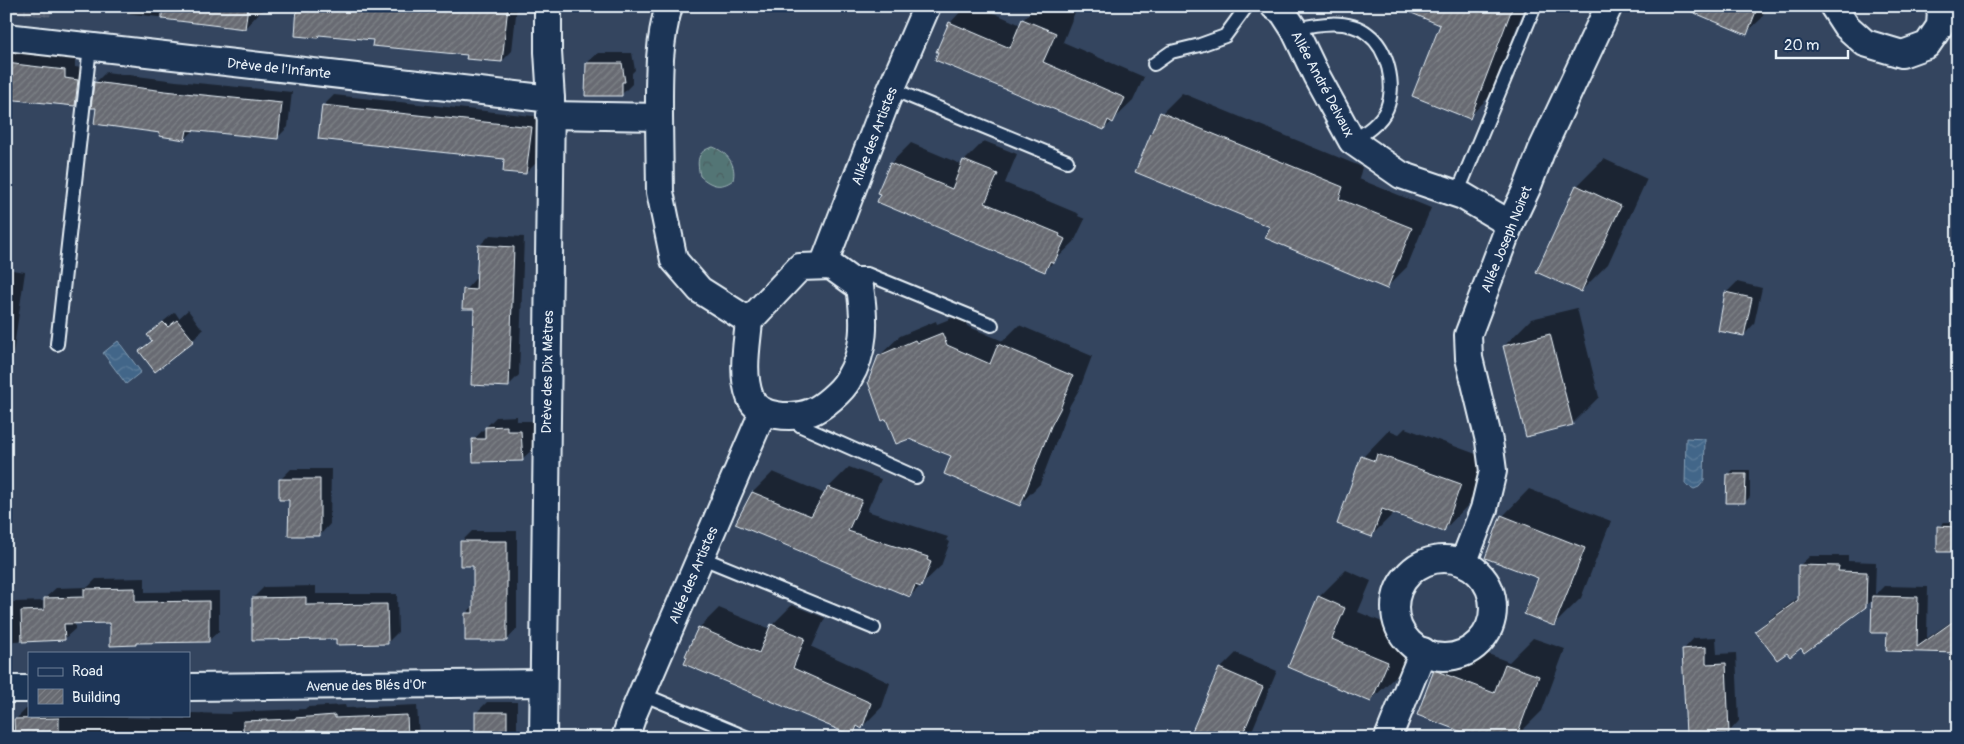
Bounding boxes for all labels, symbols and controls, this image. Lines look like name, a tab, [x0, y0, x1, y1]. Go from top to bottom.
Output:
street label: Allée André Delvaux	[1287, 28, 1358, 140]
scale bar	[1776, 28, 1849, 60]
text: 20 m	[1784, 36, 1819, 55]
street label: Drève de l'Infante	[226, 55, 332, 82]
street label: Allée des Artistes	[848, 84, 901, 188]
street label: Allée Joseph Noiret	[1477, 183, 1536, 295]
street label: Drève des Dix Mètres	[538, 310, 557, 434]
street label: Allée des Artistes	[665, 524, 722, 626]
legend	[28, 652, 190, 716]
text: Road	[72, 662, 103, 681]
street label: Avenue des Blés d'Or	[305, 676, 427, 695]
text: Building	[72, 688, 120, 707]

